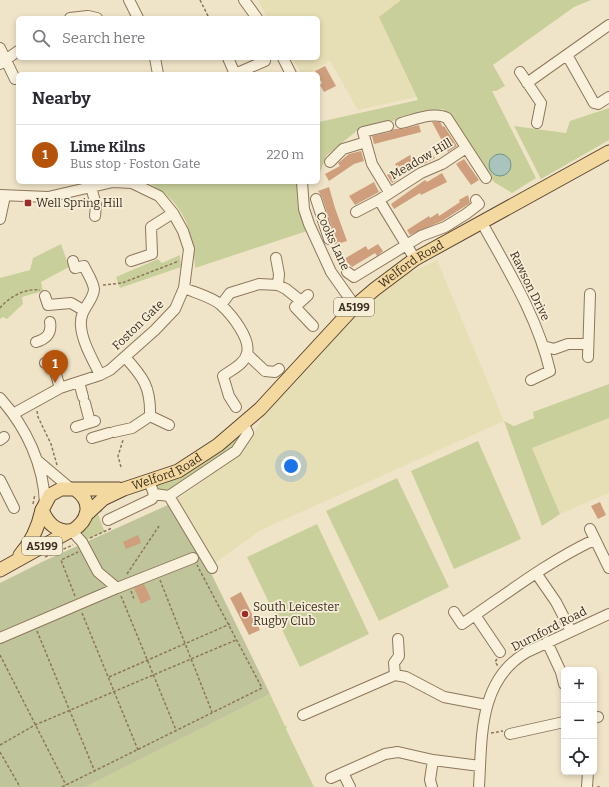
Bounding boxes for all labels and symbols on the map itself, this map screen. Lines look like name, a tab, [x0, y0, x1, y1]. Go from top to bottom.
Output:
street label: Meadow Hill	[387, 135, 455, 182]
place label: Well Spring Hill	[36, 196, 123, 210]
marker: Well Spring Hill	[23, 198, 33, 208]
street label: Cooks Lane	[313, 209, 353, 273]
street label: Welford Road	[376, 238, 446, 291]
street label: Rawson Drive	[507, 249, 553, 323]
street label: Foston Gate	[109, 297, 167, 353]
road number: A5199	[334, 298, 374, 316]
pin: 1	[42, 350, 68, 383]
street label: Welford Road	[130, 450, 204, 493]
your location	[281, 456, 301, 476]
road number: A5199	[22, 537, 62, 555]
place label: South Leicester Rugby Club	[253, 600, 340, 628]
street label: Durnford Road	[509, 604, 589, 654]
marker: South Leicester Rugby Club	[240, 609, 250, 619]

